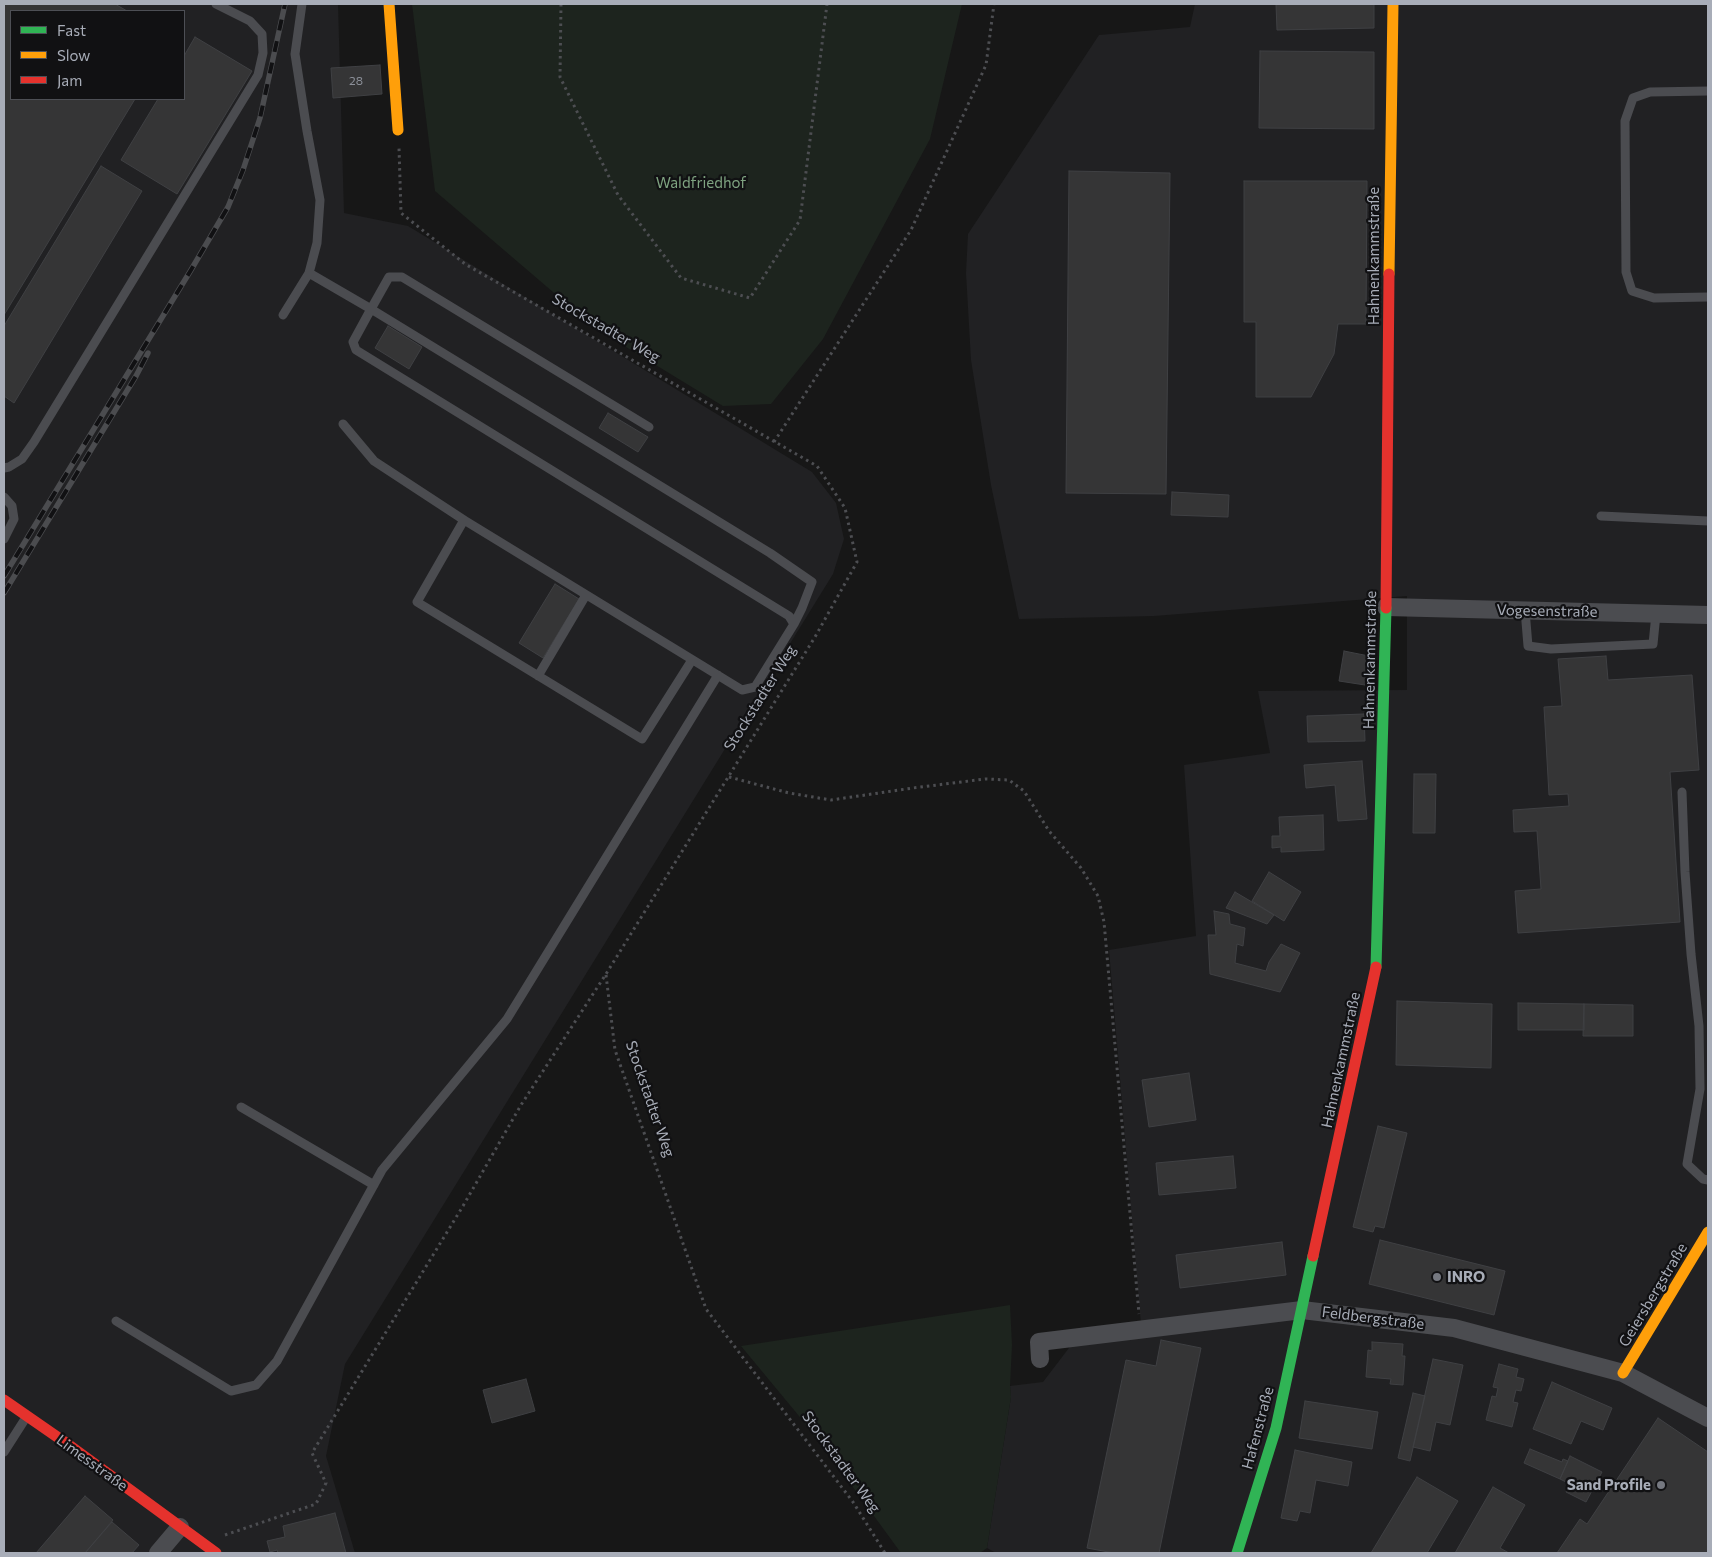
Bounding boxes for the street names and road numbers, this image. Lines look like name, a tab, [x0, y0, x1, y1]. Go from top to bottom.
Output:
street label: Hahnenkammstraße	[1365, 187, 1383, 325]
street label: Stockstadter Weg	[549, 290, 663, 366]
street label: Hahnenkammstraße	[1360, 591, 1380, 729]
street label: Vogesenstraße	[1496, 601, 1598, 621]
street label: Stockstadter Weg	[720, 642, 800, 754]
street label: Hahnenkammstraße	[1318, 990, 1364, 1130]
street label: Stockstadter Weg	[622, 1039, 678, 1159]
street label: Geiersbergstraße	[1615, 1240, 1691, 1350]
street label: Feldbergstraße	[1321, 1303, 1425, 1333]
street label: Hafenstraße	[1238, 1385, 1278, 1471]
street label: Stockstadter Weg	[798, 1407, 884, 1517]
street label: Limesstraße	[53, 1431, 131, 1495]

